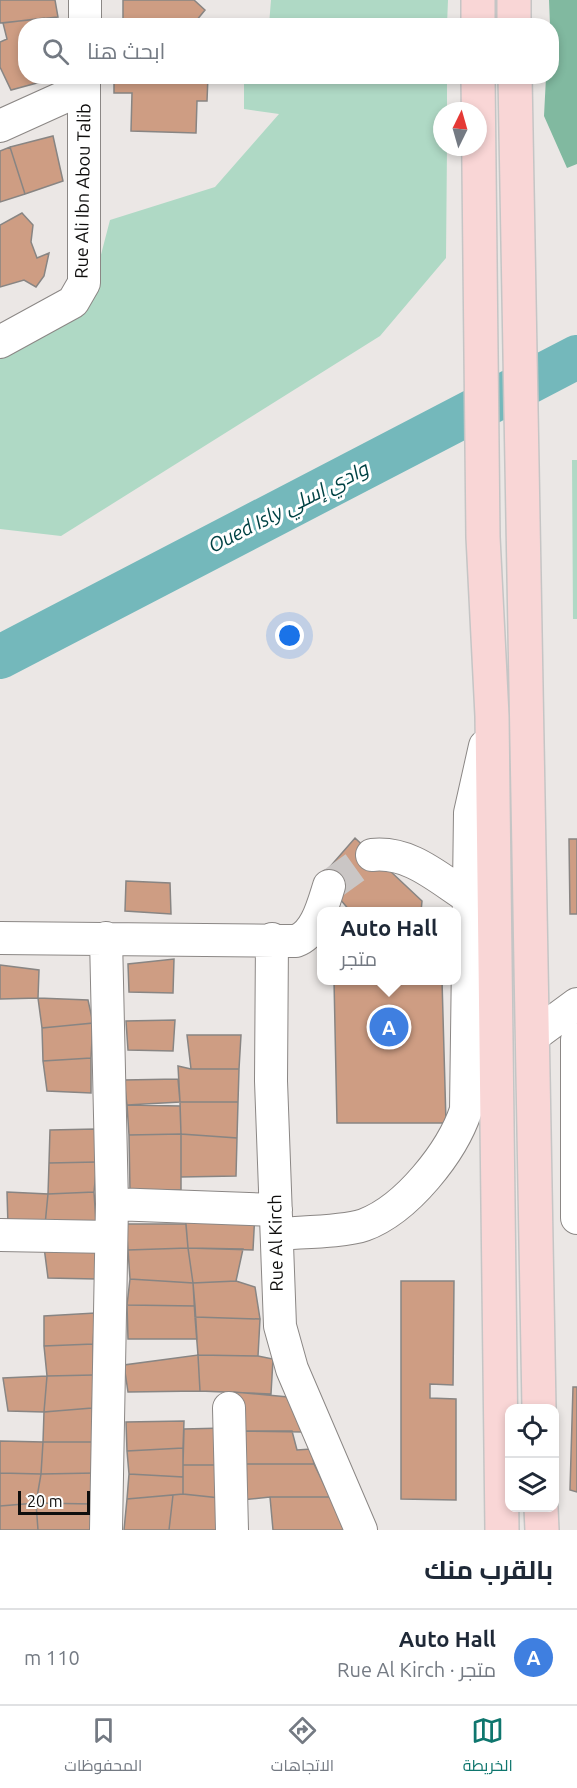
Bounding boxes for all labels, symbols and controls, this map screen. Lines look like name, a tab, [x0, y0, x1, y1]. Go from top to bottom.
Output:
search box	[18, 18, 559, 84]
icon: search	[39, 35, 72, 68]
text: ابحث هنا	[87, 38, 166, 63]
north arrow	[433, 102, 487, 156]
street label: Rue Ali Ibn Abou Talib	[70, 103, 94, 279]
water label: Oued Isly وادي إسلي	[204, 456, 375, 561]
your location	[275, 621, 304, 650]
popup	[317, 907, 461, 985]
text: Auto Hall	[340, 915, 438, 940]
text: متجر	[340, 947, 377, 970]
pin: A	[370, 1004, 408, 1050]
street label: Rue Al Kirch	[264, 1194, 286, 1292]
map controls	[505, 1404, 559, 1512]
button: locate	[505, 1404, 559, 1458]
button: layers	[505, 1458, 559, 1512]
scale bar	[18, 1488, 90, 1516]
text: 20 m	[27, 1492, 63, 1510]
text: بالقرب منك	[424, 1555, 553, 1584]
text: Auto Hall	[399, 1626, 496, 1651]
text: 110 m	[24, 1646, 80, 1669]
text: A	[526, 1646, 541, 1669]
text: متجر · Rue Al Kirch	[337, 1658, 496, 1681]
tab: المحفوظات	[64, 1714, 142, 1780]
tab: الاتجاهات	[271, 1714, 334, 1780]
tab: الخريطة	[463, 1714, 513, 1780]

